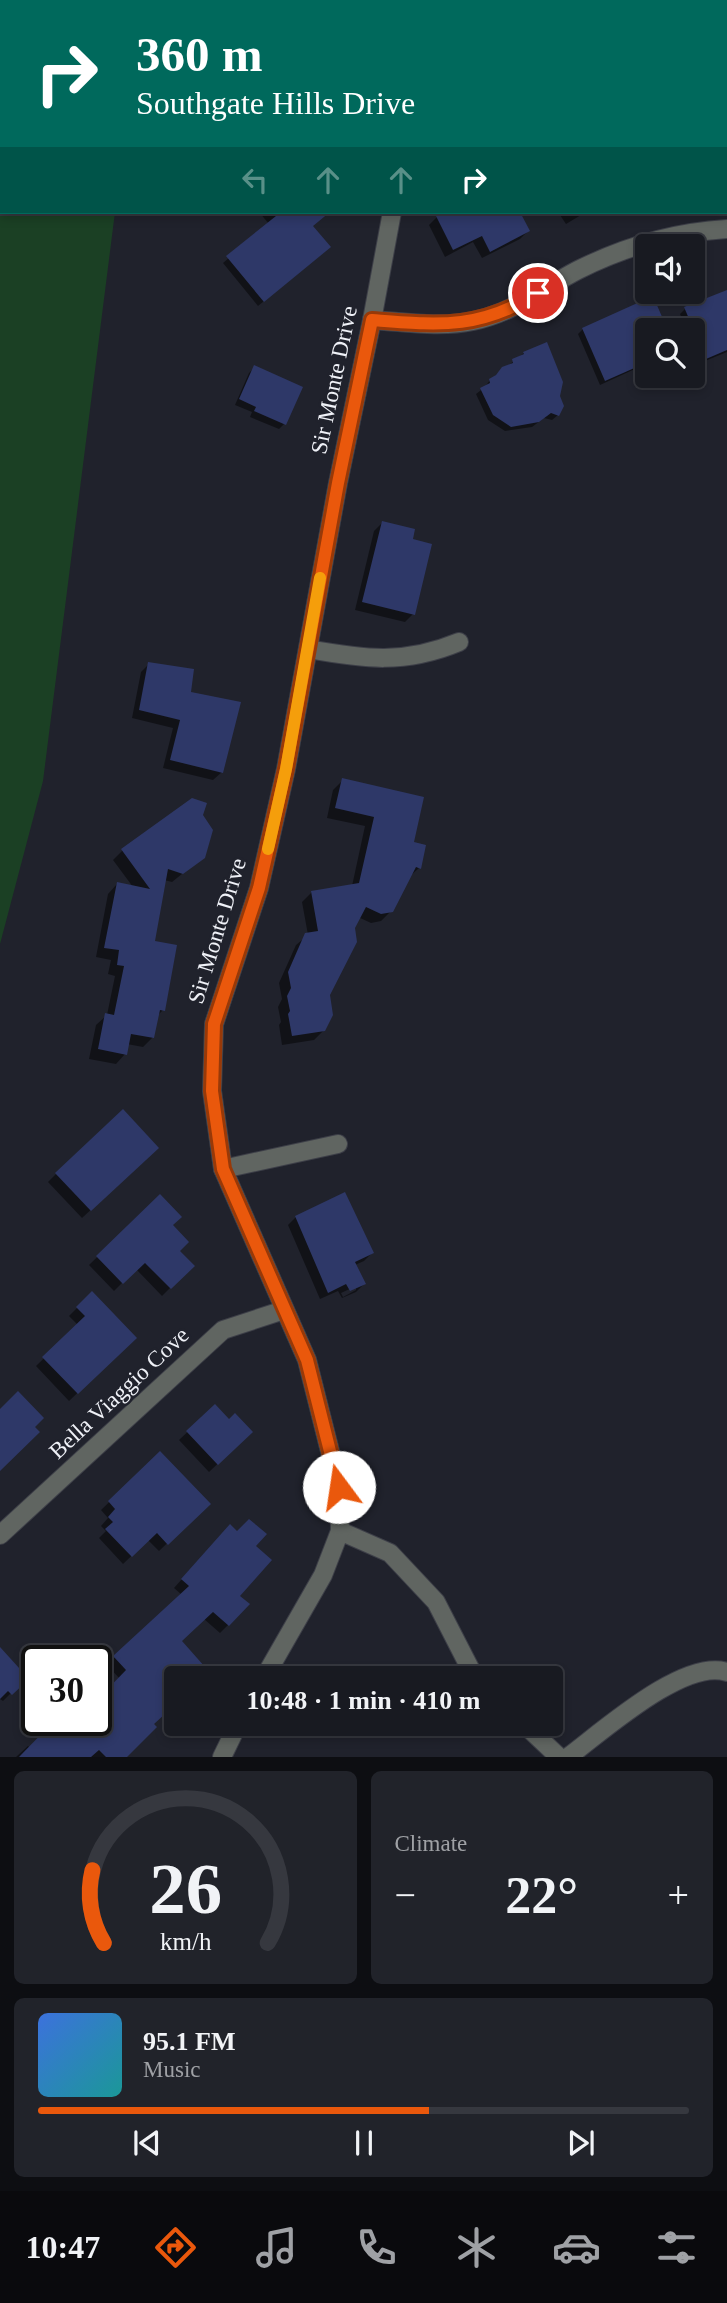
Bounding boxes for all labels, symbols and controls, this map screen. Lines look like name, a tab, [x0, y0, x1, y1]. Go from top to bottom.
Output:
text: 360 m	[136, 27, 263, 82]
icon: right	[21, 28, 112, 119]
text: Southgate Hills Drive	[136, 85, 415, 121]
icon: left	[236, 161, 274, 199]
icon: ahead	[309, 161, 347, 199]
icon: ahead	[382, 161, 420, 199]
icon: right	[455, 161, 493, 199]
map controls	[635, 234, 705, 388]
button: sound	[635, 234, 705, 304]
pin	[508, 263, 568, 323]
icon: arrive	[519, 274, 557, 312]
street label: Sir Monte Drive	[306, 304, 362, 456]
button: search	[635, 318, 705, 388]
street label: Sir Monte Drive	[183, 855, 251, 1007]
street label: Bella Viaggio Cove	[44, 1322, 194, 1464]
position arrow	[302, 1450, 376, 1524]
speed limit sign: 30	[21, 1645, 112, 1736]
text: 10:48 · 1 min · 410 m	[247, 1686, 481, 1715]
text: Climate	[395, 1831, 467, 1856]
text: 26	[149, 1849, 222, 1930]
text: 22°	[505, 1867, 578, 1924]
text: −	[395, 1874, 416, 1916]
text: +	[668, 1874, 689, 1916]
text: km/h	[160, 1928, 211, 1955]
text: 95.1 FM	[143, 2027, 235, 2056]
text: Music	[143, 2057, 201, 2082]
icon: previous	[128, 2124, 166, 2162]
icon: pause	[345, 2124, 383, 2162]
icon: next	[562, 2124, 600, 2162]
icon: directions	[151, 2223, 200, 2272]
icon: music	[252, 2223, 301, 2272]
icon: phone	[352, 2223, 401, 2272]
icon: climate	[452, 2223, 501, 2272]
icon: car	[552, 2223, 601, 2272]
icon: filters	[652, 2223, 701, 2272]
text: 10:47	[26, 2229, 100, 2265]

